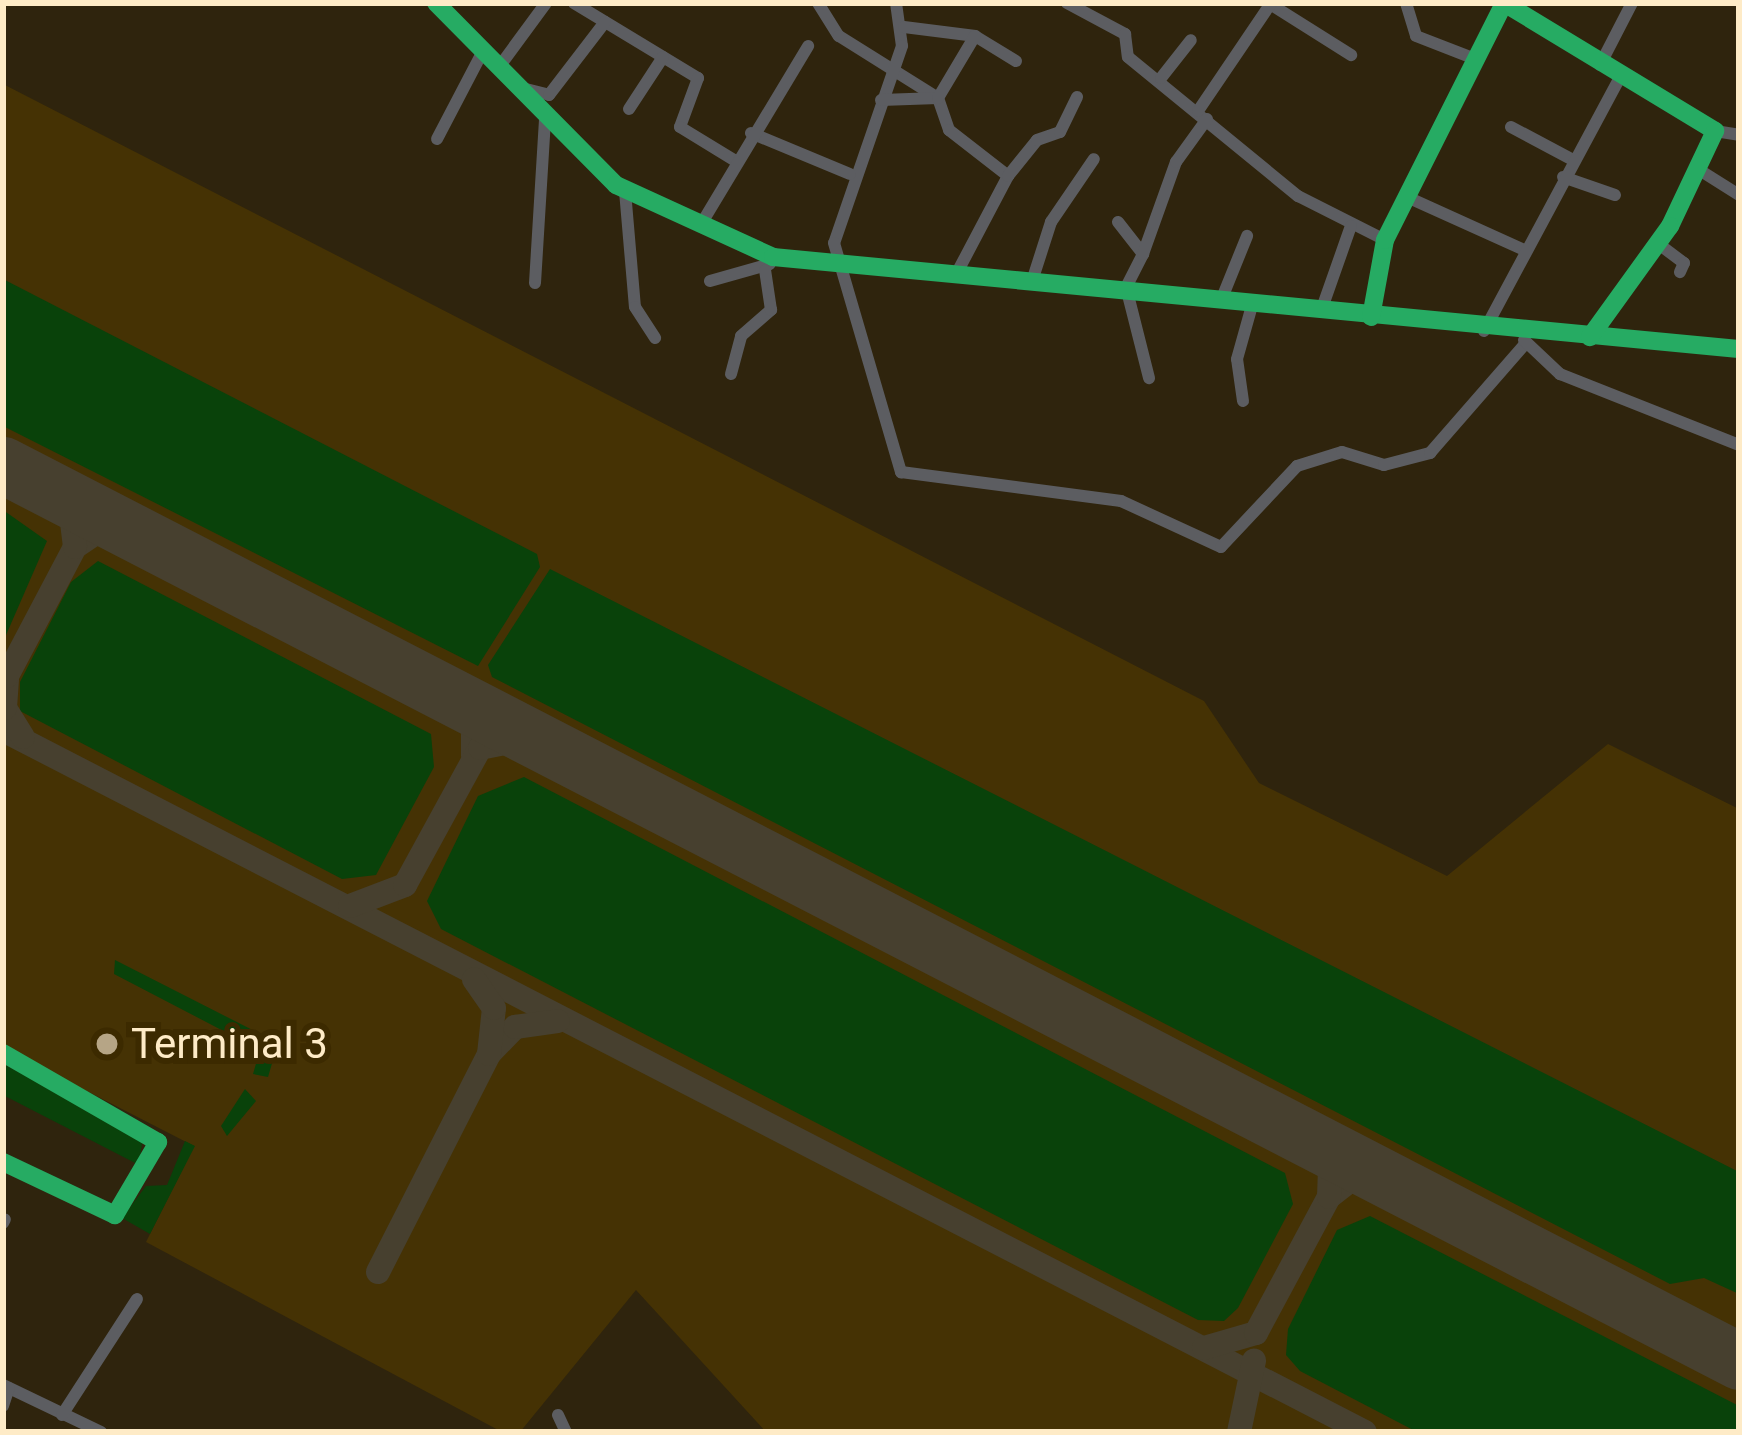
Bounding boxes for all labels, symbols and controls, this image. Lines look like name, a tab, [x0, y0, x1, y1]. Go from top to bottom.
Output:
place label: Terminal 3	[131, 1019, 328, 1069]
marker: Terminal 3	[94, 1031, 120, 1057]

